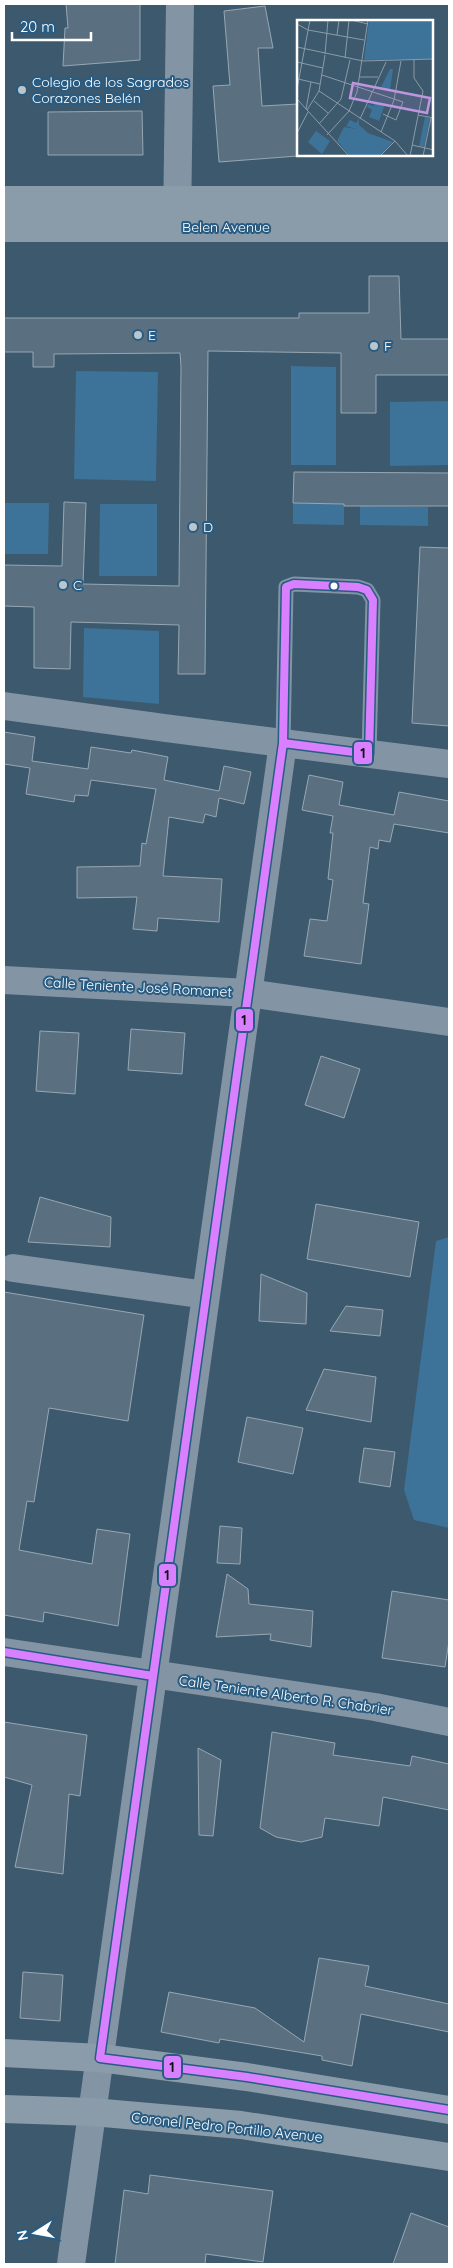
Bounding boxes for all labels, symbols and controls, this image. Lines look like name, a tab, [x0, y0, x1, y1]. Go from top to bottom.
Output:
scale bar	[12, 10, 91, 42]
text: 20 m	[20, 17, 55, 36]
inset map	[297, 20, 433, 156]
place label: Colegio de los Sagrados Corazones Belén	[32, 73, 189, 107]
marker: Colegio de los Sagrados Corazones Belén	[16, 84, 28, 96]
street label: Belen Avenue	[182, 218, 270, 236]
place label: E	[148, 326, 156, 344]
marker: E	[132, 329, 144, 341]
place label: F	[384, 337, 392, 355]
marker: F	[368, 340, 380, 352]
place label: D	[203, 518, 213, 536]
marker: D	[187, 521, 199, 533]
place label: C	[73, 576, 82, 594]
marker: C	[57, 579, 69, 591]
unlabelled marker	[329, 581, 339, 591]
line badge: 1	[353, 741, 373, 765]
text: 1	[360, 744, 366, 762]
street label: Calle Teniente José Romanet	[43, 973, 233, 1001]
line badge: 1	[235, 1008, 254, 1032]
text: 1	[241, 1011, 247, 1029]
line badge: 1	[158, 1563, 177, 1587]
text: 1	[164, 1566, 170, 1584]
street label: Calle Teniente Alberto R. Chabrier	[178, 1671, 395, 1719]
line badge: 1	[163, 2055, 182, 2079]
text: 1	[169, 2058, 175, 2076]
street label: Coronel Pedro Portillo Avenue	[130, 2108, 324, 2146]
north arrow	[10, 2208, 60, 2258]
text: N	[12, 2229, 32, 2242]

